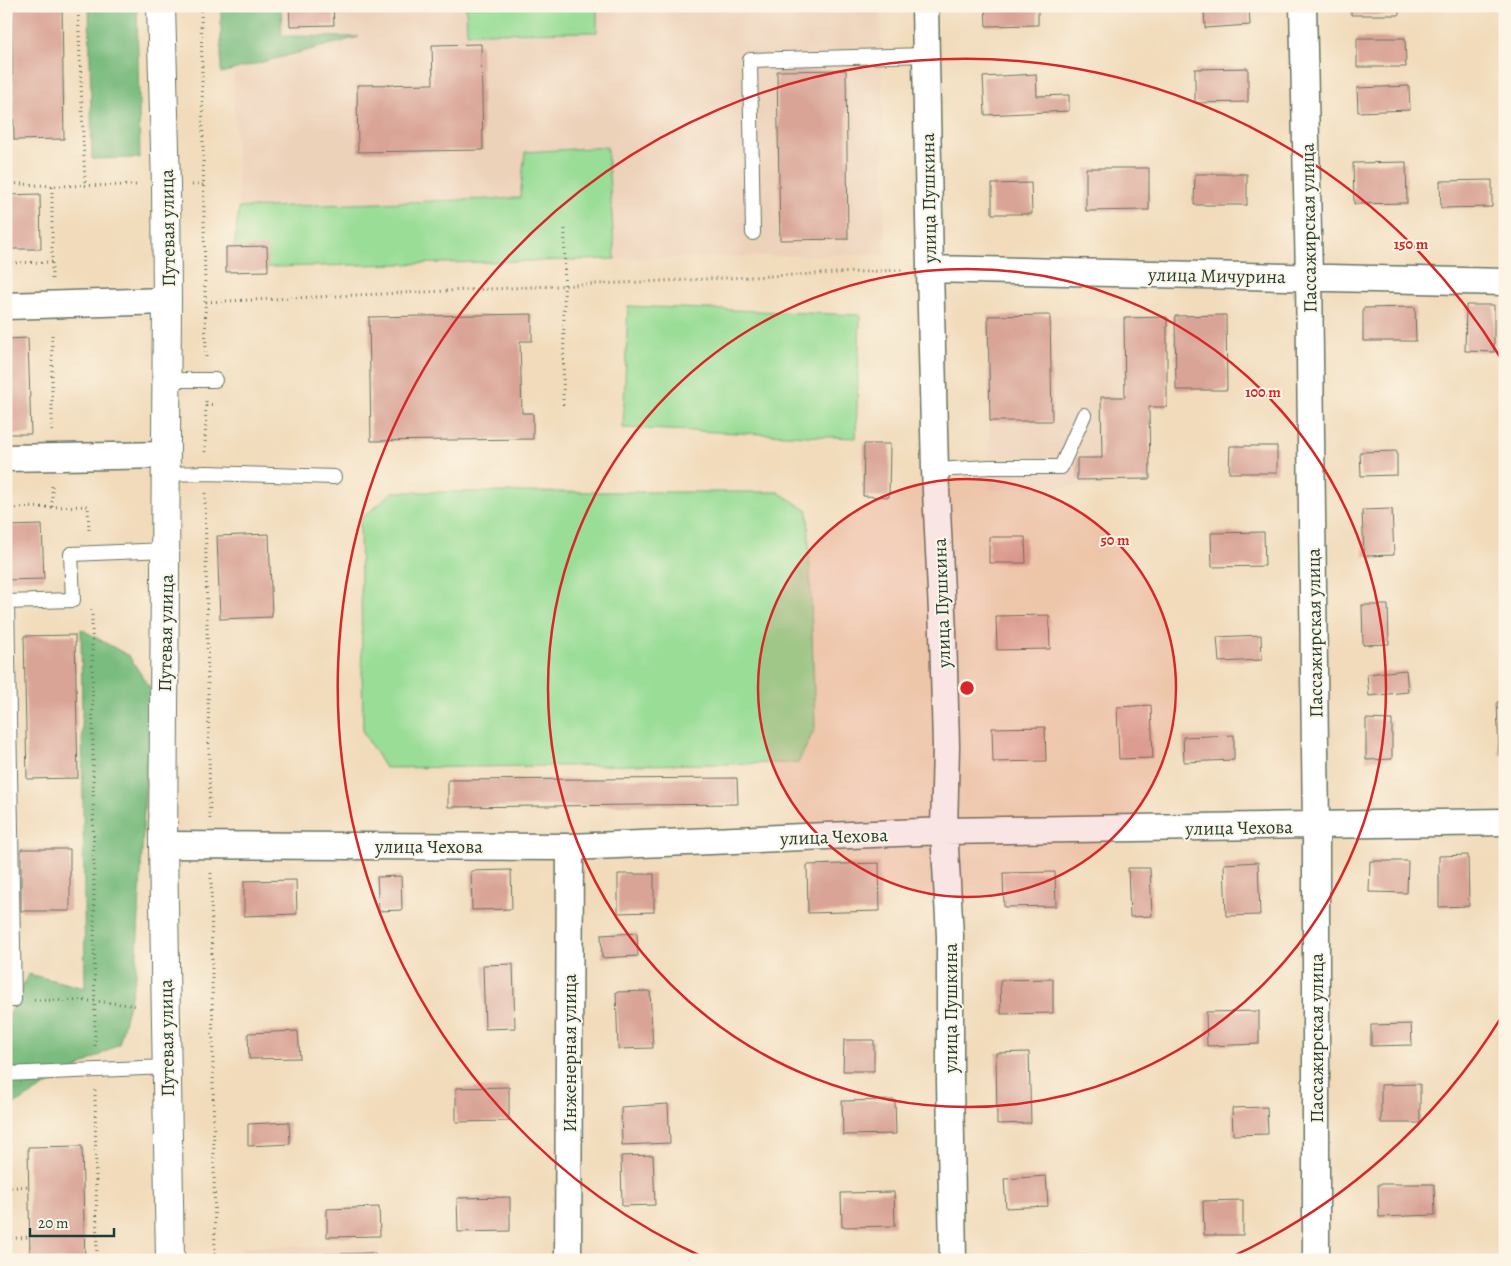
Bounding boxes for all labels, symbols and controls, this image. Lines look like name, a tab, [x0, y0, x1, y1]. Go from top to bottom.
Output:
street label: улица Пушкина	[915, 132, 943, 264]
street label: Пассажирская улица	[1295, 143, 1323, 313]
street label: Путевая улица	[154, 169, 182, 287]
text: 150 m	[1394, 234, 1429, 254]
street label: улица Мичурина	[1147, 262, 1286, 290]
text: 100 m	[1245, 382, 1281, 402]
text: 50 m	[1100, 530, 1130, 550]
street label: улица Пушкина	[927, 537, 957, 669]
street label: Пассажирская улица	[1301, 548, 1329, 718]
street label: Путевая улица	[152, 574, 180, 692]
centre of rings	[958, 679, 976, 697]
street label: улица Чехова	[1184, 814, 1293, 842]
street label: улица Чехова	[779, 822, 889, 852]
street label: улица Чехова	[374, 834, 483, 860]
street label: улица Пушкина	[938, 943, 964, 1074]
street label: Пассажирская улица	[1304, 953, 1330, 1123]
street label: Инженерная улица	[557, 973, 583, 1132]
street label: Путевая улица	[153, 979, 181, 1097]
scale bar	[30, 1206, 114, 1238]
text: 20 m	[38, 1213, 69, 1233]

